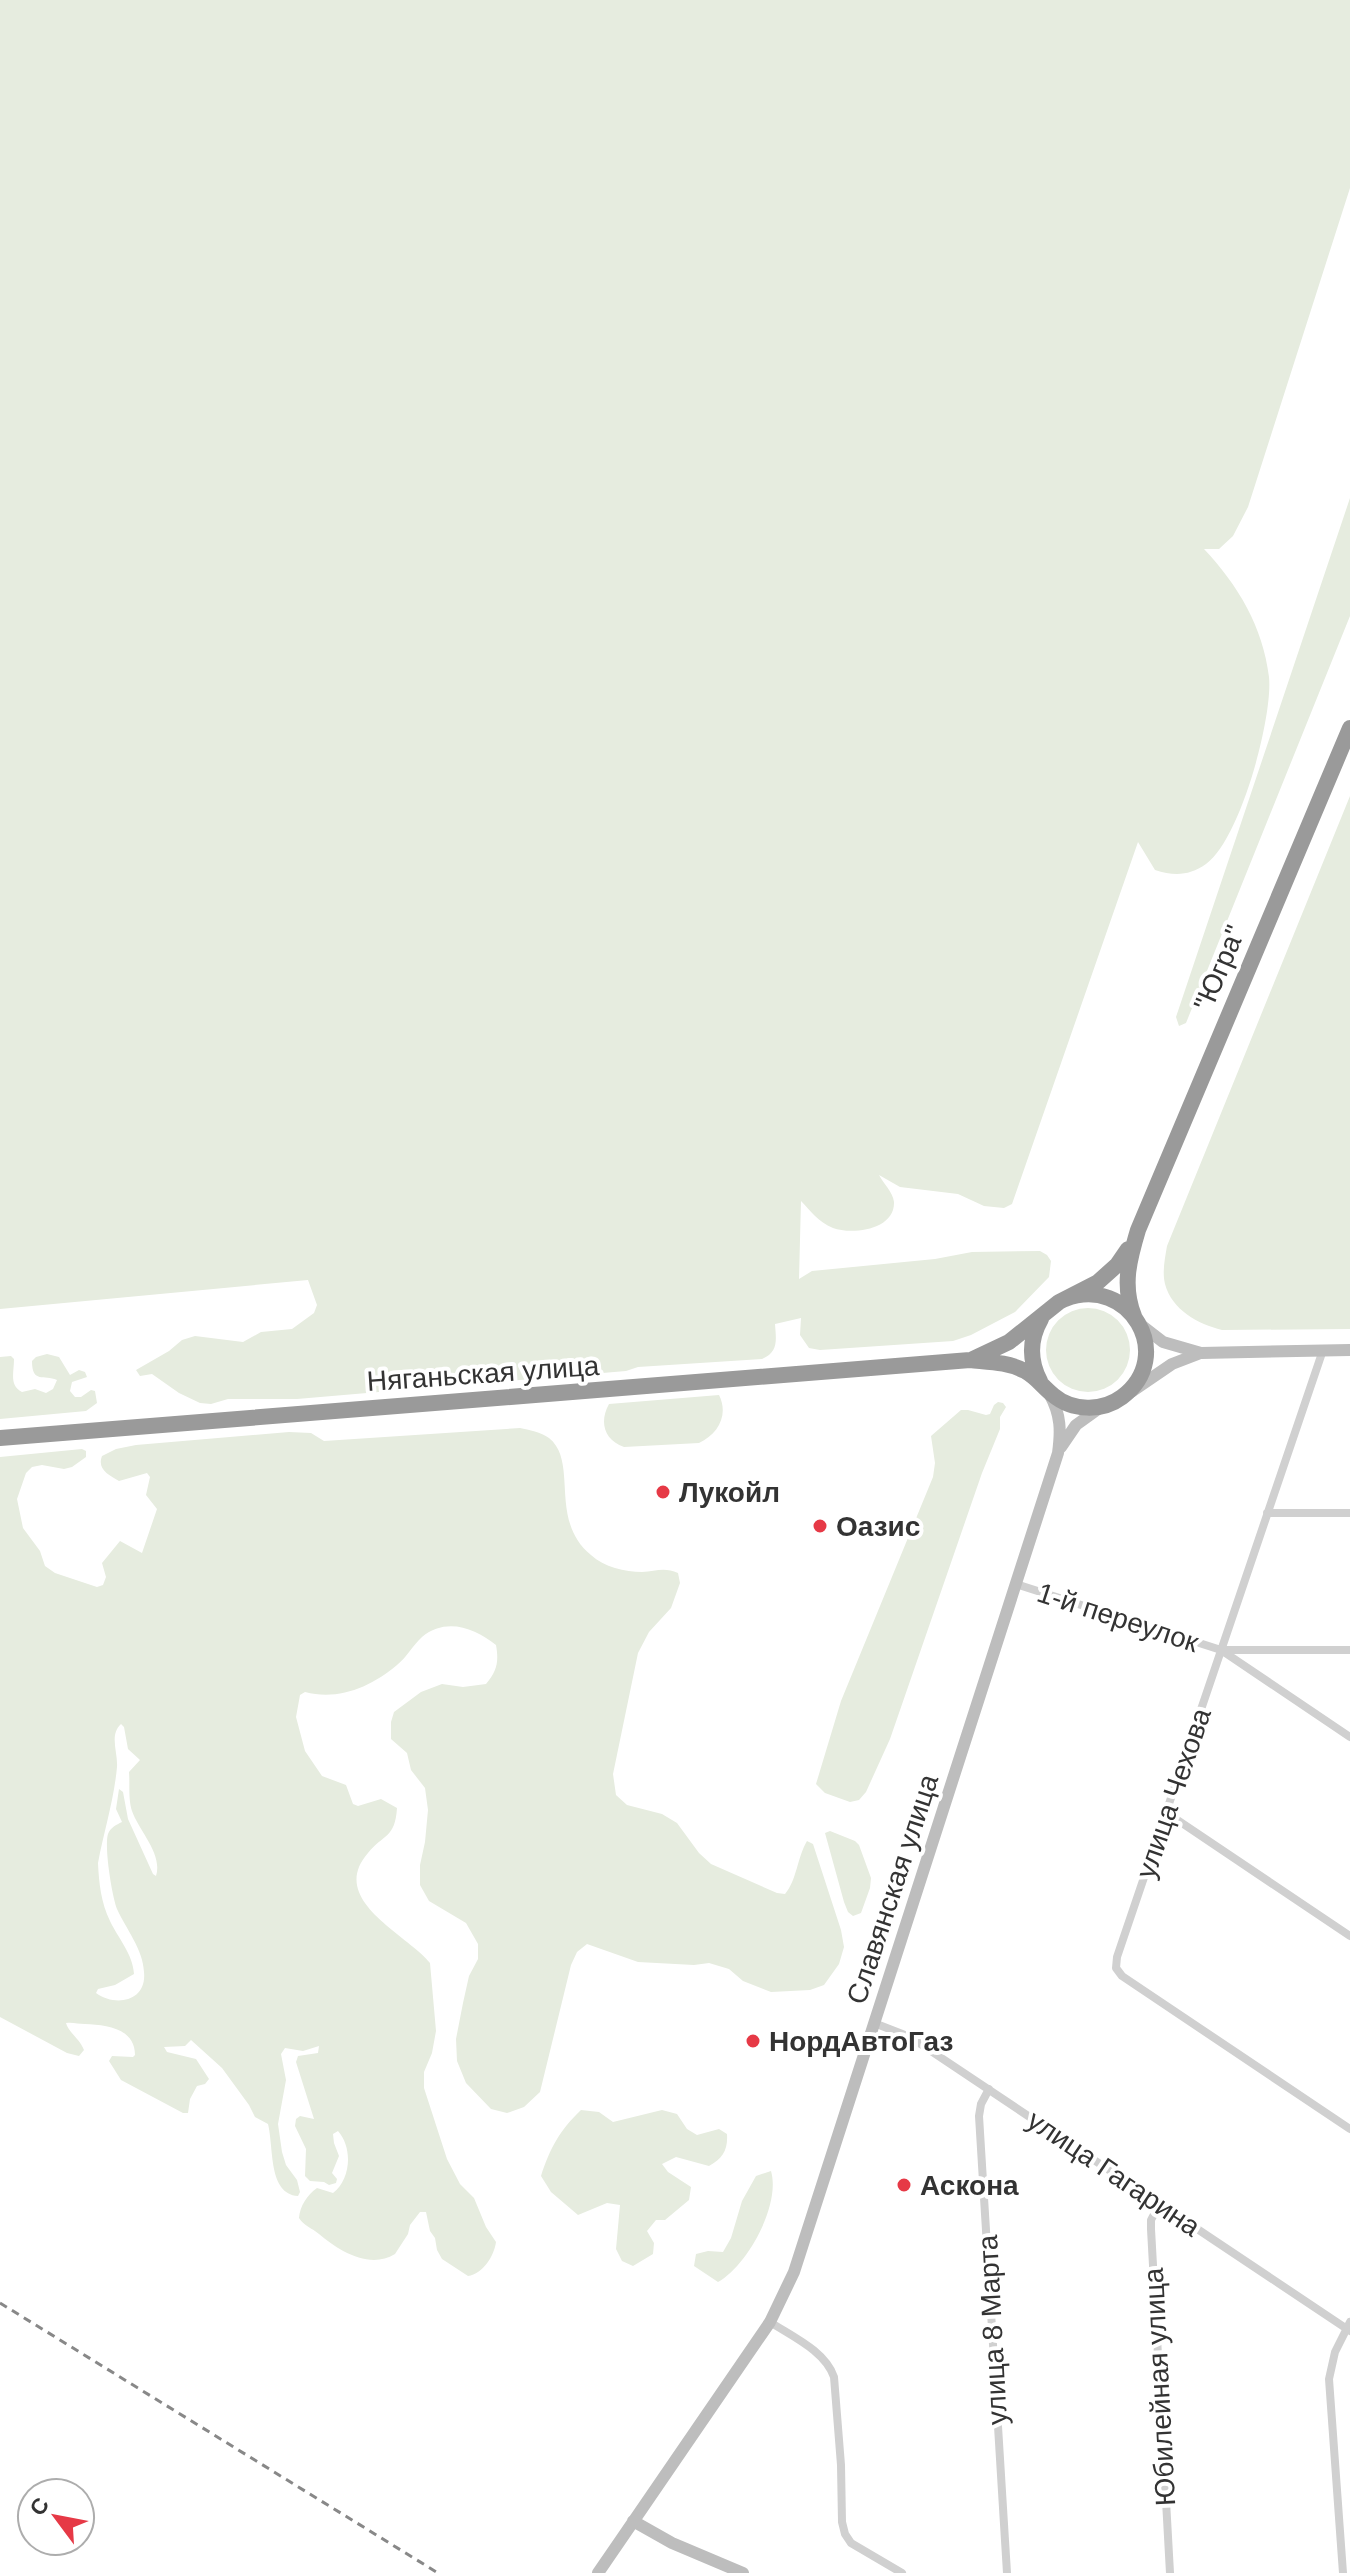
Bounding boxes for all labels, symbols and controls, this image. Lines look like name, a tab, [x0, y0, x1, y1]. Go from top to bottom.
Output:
street label: "Югра"	[1188, 921, 1251, 1015]
street label: Няганьская улица	[366, 1350, 601, 1397]
place label: Лукойл	[679, 1477, 780, 1508]
marker: Лукойл	[654, 1483, 672, 1501]
place label: Оазис	[836, 1511, 920, 1542]
marker: Оазис	[811, 1517, 829, 1535]
street label: 1-й переулок	[1033, 1577, 1203, 1658]
street label: улица Чехова	[1130, 1704, 1217, 1882]
street label: Славянская улица	[841, 1770, 944, 2008]
place label: НордАвтоГаз	[769, 2026, 953, 2057]
marker: НордАвтоГаз	[744, 2032, 762, 2050]
street label: улица Гагарина	[1022, 2104, 1206, 2243]
place label: Аскона	[920, 2170, 1019, 2201]
marker: Аскона	[895, 2176, 913, 2194]
street label: улица 8 Марта	[972, 2234, 1013, 2426]
street label: Юбилейная улица	[1138, 2267, 1181, 2507]
north arrow	[16, 2477, 96, 2557]
text: С	[25, 2493, 54, 2520]

